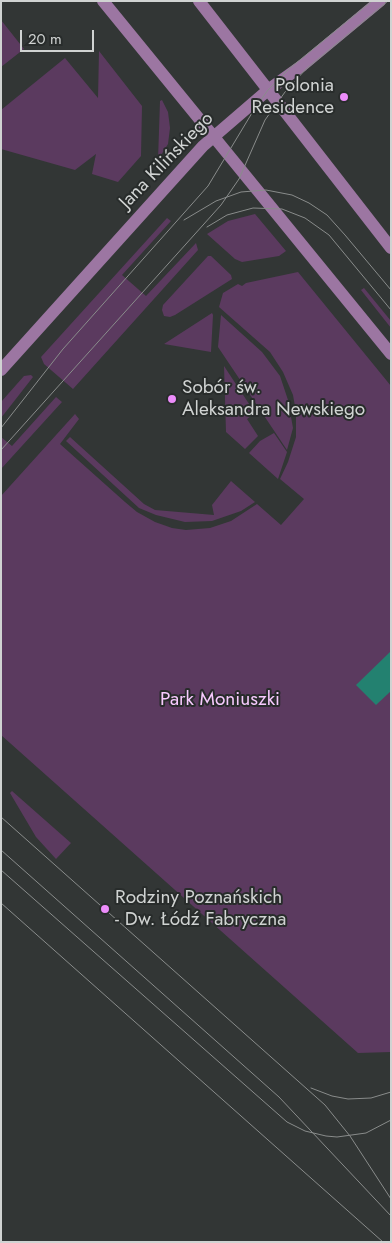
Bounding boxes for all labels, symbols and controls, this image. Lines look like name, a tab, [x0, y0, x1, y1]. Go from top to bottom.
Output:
scale bar	[22, 20, 96, 52]
text: 20 m	[28, 28, 62, 50]
place label: Polonia Residence	[252, 75, 334, 119]
marker: Polonia Residence	[338, 91, 350, 103]
street label: Jana Kilińskiego	[115, 108, 219, 214]
place label: Sobór św. Aleksandra Newskiego	[182, 377, 365, 421]
marker: Sobór św. Aleksandra Newskiego	[166, 393, 178, 405]
park label: Park Moniuszki	[160, 689, 280, 711]
place label: Rodziny Poznańskich - Dw. Łódź Fabryczna	[115, 887, 286, 931]
marker: Rodziny Poznańskich - Dw. Łódź Fabryczna	[99, 903, 111, 915]

